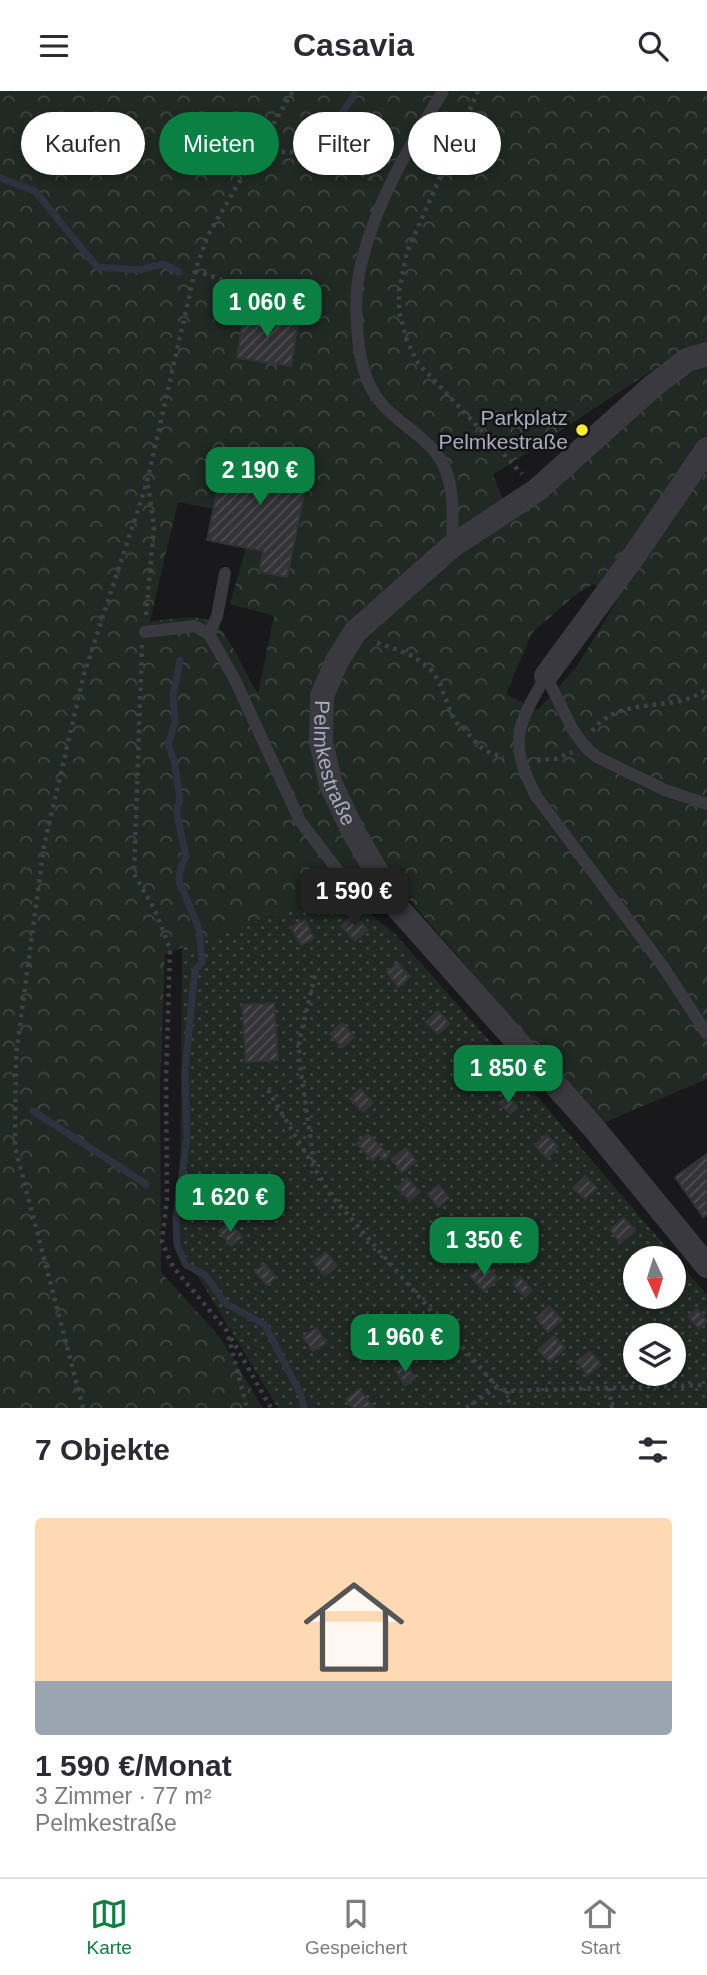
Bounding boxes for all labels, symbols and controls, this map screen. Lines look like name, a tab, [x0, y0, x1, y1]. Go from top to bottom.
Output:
icon: menu	[35, 27, 73, 65]
text: Casavia	[293, 27, 414, 63]
icon: search	[634, 27, 672, 65]
chip: Kaufen	[21, 112, 145, 175]
chip: Mieten	[159, 112, 279, 175]
chip: Filter	[293, 112, 394, 175]
chip: Neu	[408, 112, 501, 175]
pin: 1 060 €	[202, 279, 332, 339]
text: 1 060 €	[229, 289, 305, 315]
place label: Parkplatz Pelmkestraße	[438, 406, 568, 453]
marker: Parkplatz Pelmkestraße	[574, 422, 590, 438]
pin: 2 190 €	[195, 447, 325, 507]
text: 2 190 €	[222, 457, 298, 483]
street label: Pelmkestraße	[310, 700, 361, 829]
pin: 1 590 €	[289, 869, 419, 928]
text: 1 590 €	[316, 878, 392, 904]
pin: 1 850 €	[443, 1045, 573, 1105]
text: 1 850 €	[470, 1055, 546, 1081]
pin: 1 620 €	[165, 1175, 295, 1234]
text: 1 620 €	[192, 1184, 268, 1210]
pin: 1 350 €	[419, 1217, 549, 1277]
text: 1 350 €	[446, 1227, 522, 1253]
north arrow	[623, 1246, 686, 1309]
map controls	[623, 1246, 686, 1386]
pin: 1 960 €	[340, 1315, 470, 1374]
button: layers	[623, 1323, 686, 1386]
text: 1 960 €	[367, 1324, 443, 1350]
icon: filters	[634, 1431, 672, 1469]
text: 7 Objekte	[35, 1433, 170, 1466]
icon: home	[291, 1564, 417, 1690]
text: 1 590 €/Monat	[35, 1749, 232, 1782]
text: 3 Zimmer · 77 m²	[35, 1783, 211, 1809]
text: Pelmkestraße	[35, 1810, 177, 1836]
tab: Karte	[87, 1895, 132, 1959]
tab: Gespeichert	[305, 1895, 407, 1959]
tab: Start	[580, 1895, 621, 1959]

